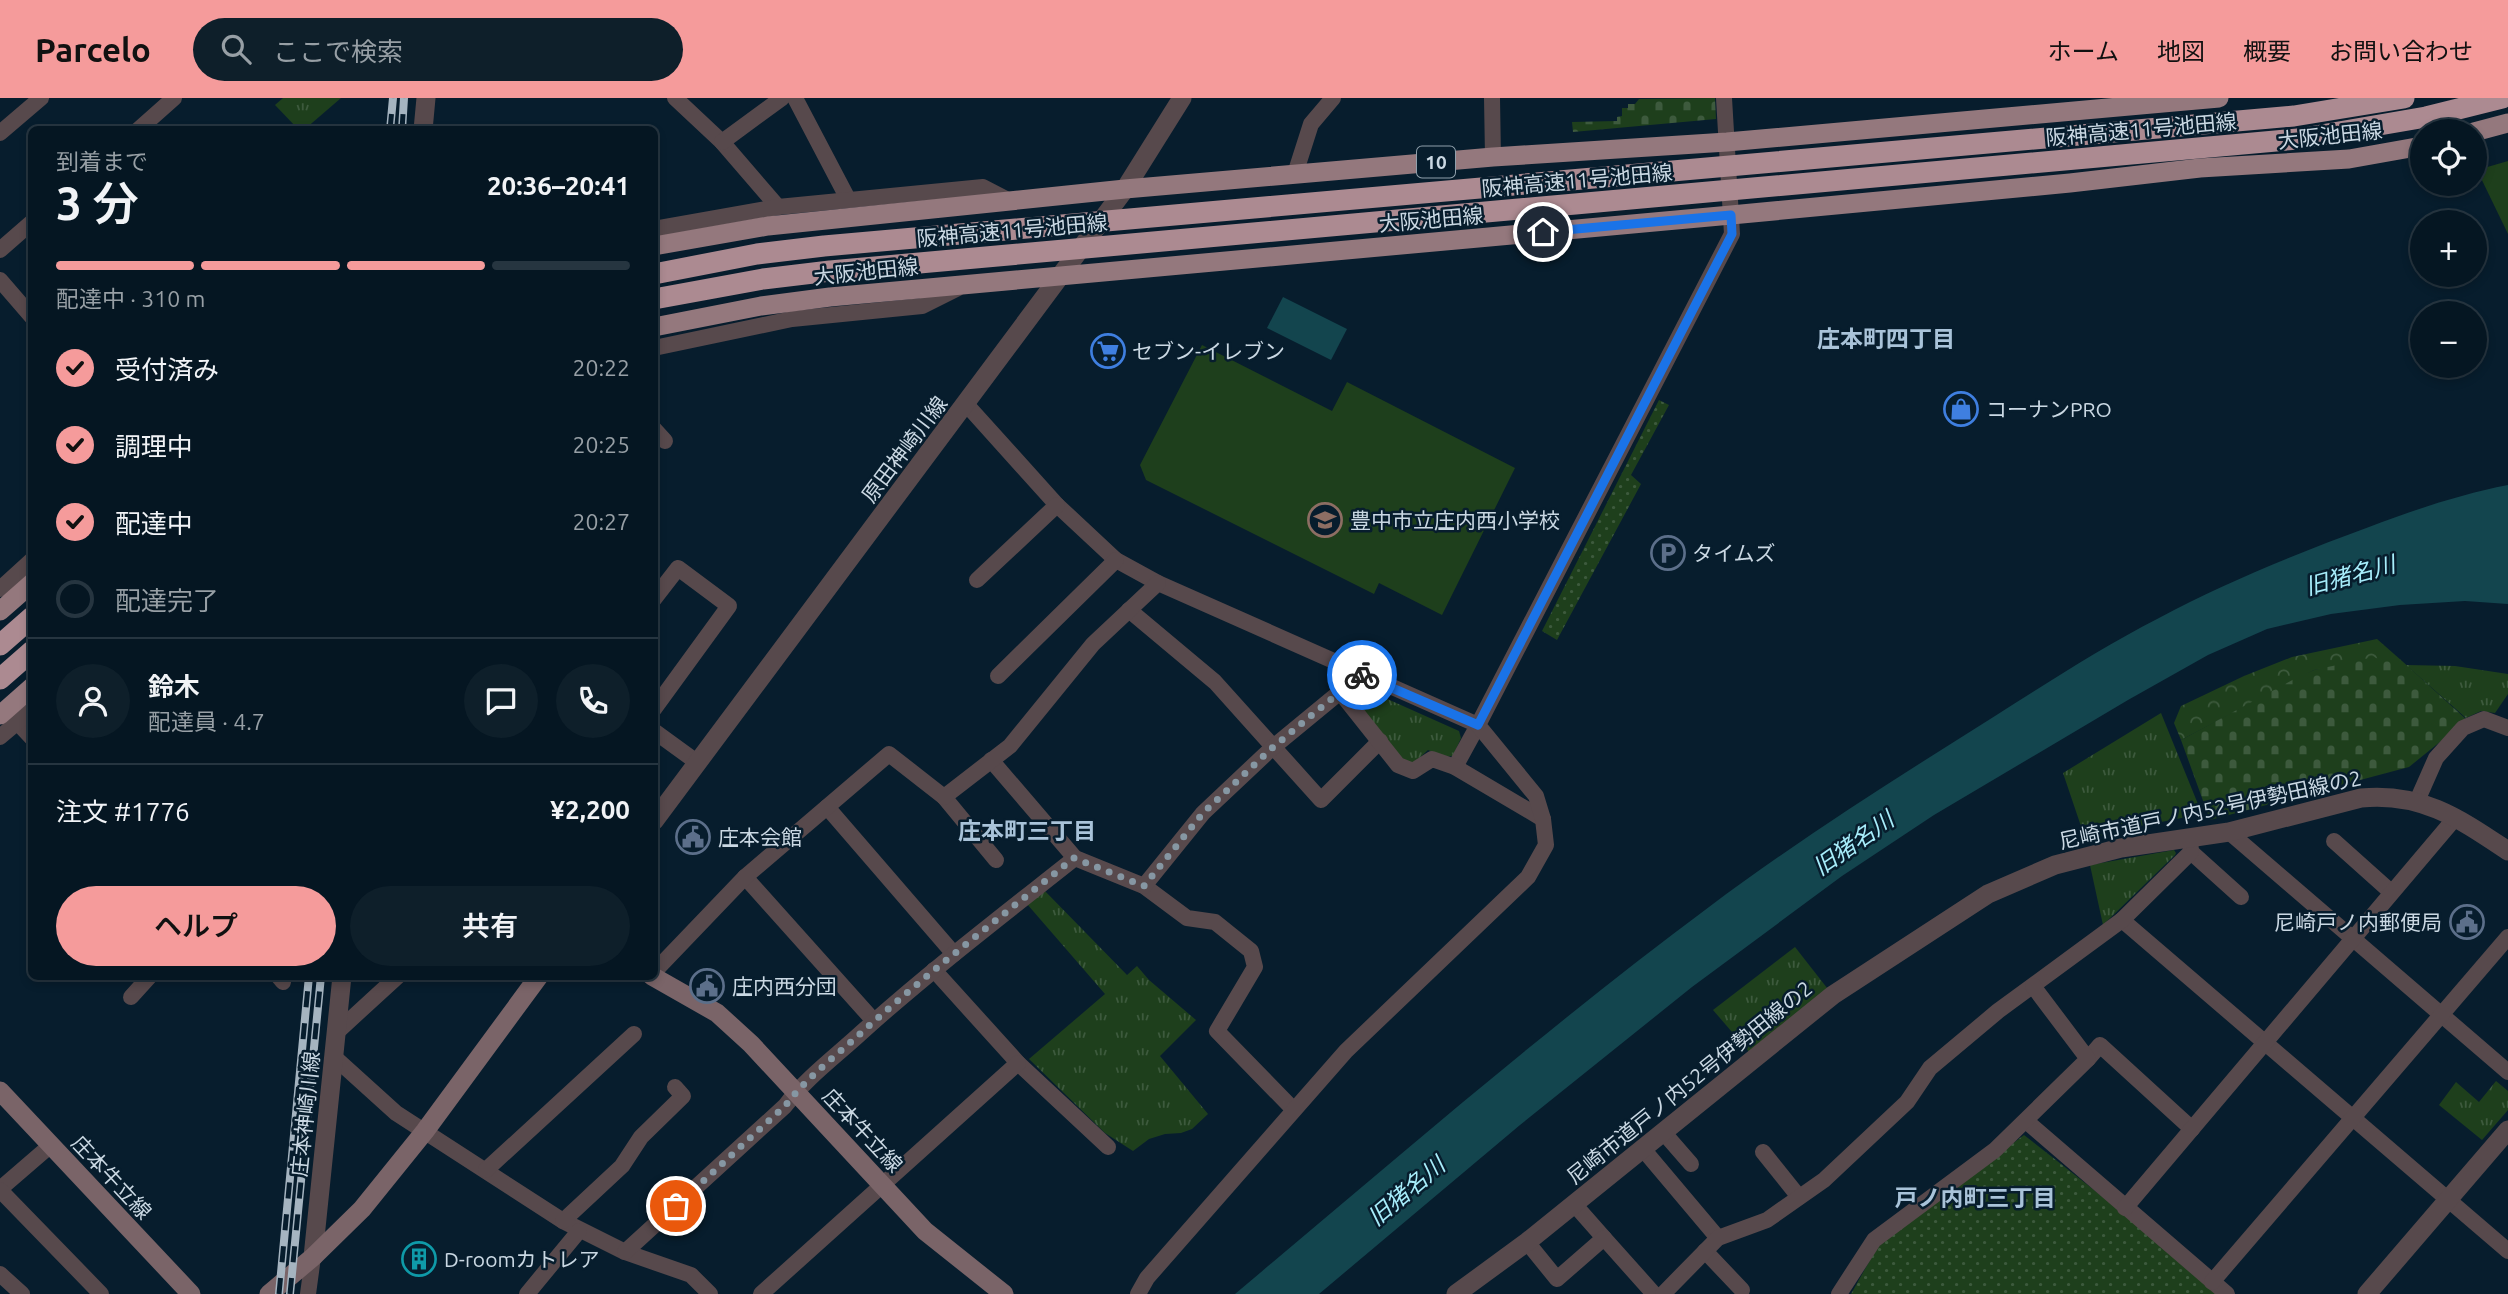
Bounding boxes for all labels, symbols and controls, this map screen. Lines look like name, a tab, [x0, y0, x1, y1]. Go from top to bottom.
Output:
search box	[193, 18, 683, 81]
icon: search	[217, 30, 255, 68]
text: Parcelo	[35, 31, 151, 68]
text: ここで検索	[273, 37, 403, 66]
text: ホーム	[2048, 38, 2119, 65]
text: 地図	[2157, 38, 2205, 65]
text: 概要	[2243, 38, 2291, 65]
text: お問い合わせ	[2329, 38, 2473, 65]
street label: 阪神高速11号池田線	[2044, 109, 2238, 149]
street label: 大阪池田線	[2277, 118, 2383, 152]
map controls	[2410, 119, 2487, 378]
button: locate	[2410, 119, 2487, 196]
road number: 10	[1417, 146, 1455, 178]
text: 到着まで	[56, 149, 148, 174]
street label: 阪神高速11号池田線	[1480, 160, 1674, 200]
text: 20:36–20:41	[487, 171, 630, 200]
text: 3 分	[56, 177, 139, 229]
street label: 大阪池田線	[1378, 202, 1484, 236]
pin	[1513, 202, 1573, 262]
street label: 阪神高速11号池田線	[915, 210, 1109, 250]
button: +	[2410, 210, 2487, 287]
icon: home	[1524, 213, 1562, 251]
street label: 大阪池田線	[813, 254, 919, 288]
text: 配達中 · 310 m	[56, 286, 205, 311]
button: −	[2410, 301, 2487, 378]
district label: 庄本町四丁目	[1817, 326, 1955, 351]
supermarket icon: セブン-イレブン	[1089, 332, 1127, 370]
place label: セブン-イレブン	[1132, 339, 1285, 363]
icon: check	[56, 349, 94, 387]
text: 受付済み	[115, 355, 219, 384]
text: 20:22	[572, 355, 630, 380]
shop icon: コーナンPRO	[1942, 390, 1980, 428]
street label: 原田神崎川線	[857, 391, 951, 507]
place label: コーナンPRO	[1986, 397, 2112, 421]
icon: check	[56, 426, 94, 464]
text: 調理中	[115, 432, 193, 461]
text: 20:25	[572, 432, 630, 457]
school or university icon: 豊中市立庄内西小学校	[1306, 501, 1344, 539]
icon: check	[56, 503, 94, 541]
place label: 豊中市立庄内西小学校	[1350, 508, 1560, 532]
text: 配達中	[115, 509, 193, 538]
text: 20:27	[572, 509, 630, 534]
parking icon: タイムズ	[1649, 534, 1687, 572]
place label: タイムズ	[1692, 541, 1776, 565]
water label: 旧猪名川	[2302, 550, 2401, 599]
text: 配達完了	[115, 586, 219, 615]
courier	[1327, 640, 1397, 710]
icon: bike	[1343, 656, 1381, 694]
button: person	[56, 664, 130, 738]
button: chat	[464, 664, 538, 738]
button: phone	[556, 664, 630, 738]
text: 鈴木	[148, 672, 200, 701]
text: 配達員 · 4.7	[148, 709, 265, 734]
street label: 尼崎市道戸ノ内52号伊勢田線の2	[2057, 765, 2363, 853]
text: ¥2,200	[550, 795, 630, 824]
text: 注文 #1776	[56, 797, 190, 826]
water label: 旧猪名川	[1808, 805, 1900, 880]
public building icon: 庄本会館	[674, 818, 712, 856]
district label: 庄本町三丁目	[958, 818, 1096, 843]
place label: 庄本会館	[718, 825, 802, 849]
button: ヘルプ	[56, 886, 336, 966]
button: 共有	[350, 886, 630, 966]
public building icon: 尼崎戸ノ内郵便局	[2448, 903, 2486, 941]
place label: 尼崎戸ノ内郵便局	[2274, 910, 2442, 934]
public building icon: 庄内西分団	[688, 967, 726, 1005]
place label: 庄内西分団	[732, 974, 837, 998]
street label: 尼崎市道戸ノ内52号伊勢田線の2	[1562, 976, 1816, 1188]
street label: 庄本神崎川線	[286, 1050, 324, 1178]
street label: 庄本牛立線	[818, 1083, 908, 1177]
street label: 庄本牛立線	[67, 1130, 157, 1224]
water label: 旧猪名川	[1363, 1150, 1452, 1230]
pin	[646, 1176, 706, 1236]
district label: 戸ノ内町三丁目	[1895, 1185, 2056, 1210]
icon: bag	[657, 1187, 695, 1225]
building icon: D-roomカトレア	[400, 1240, 438, 1278]
place label: D-roomカトレア	[444, 1247, 600, 1271]

